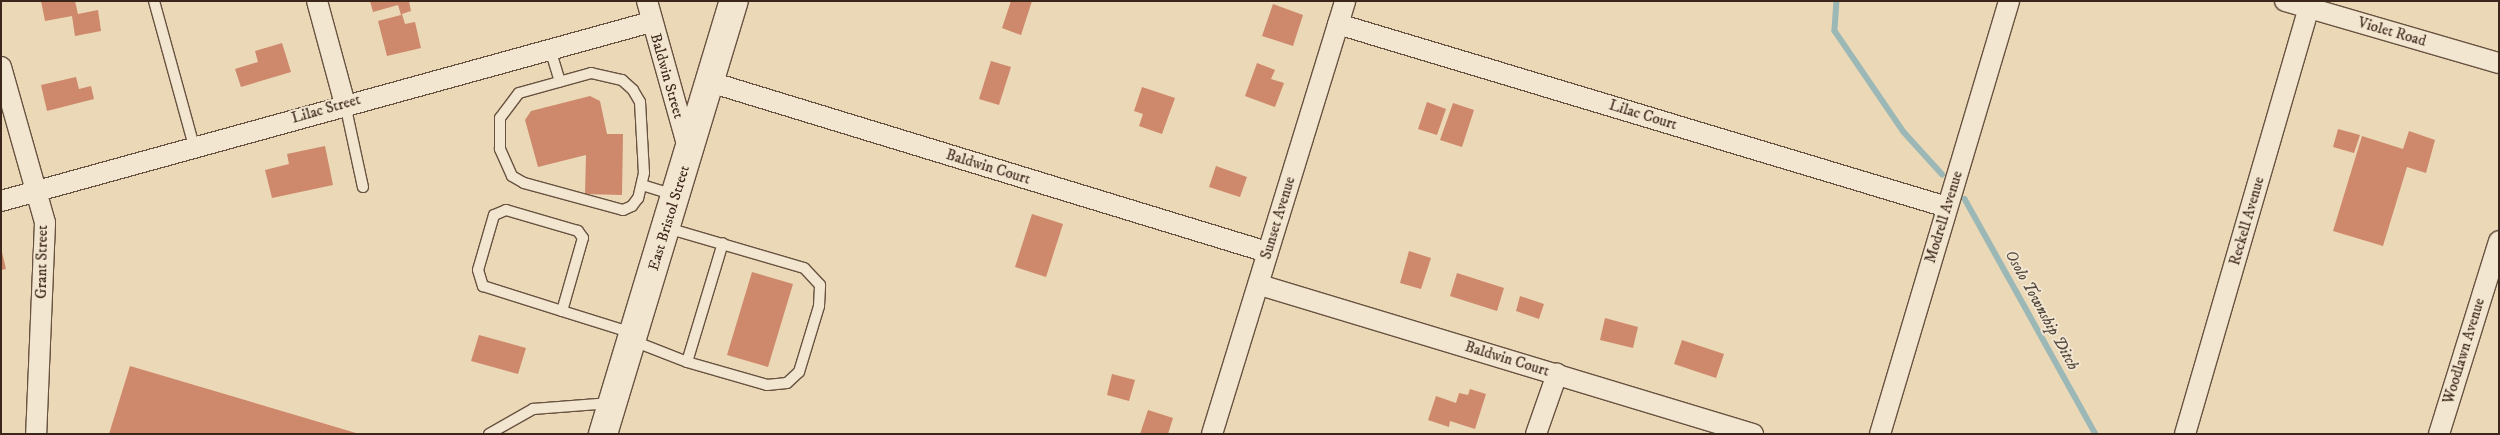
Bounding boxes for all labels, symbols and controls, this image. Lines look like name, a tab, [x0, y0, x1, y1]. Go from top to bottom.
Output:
street label: Violet Road	[2356, 14, 2428, 50]
street label: Baldwin Street	[646, 31, 688, 121]
street label: Lilac Street	[290, 91, 362, 127]
street label: Lilac Court	[1607, 96, 1679, 134]
street label: Baldwin Court	[944, 146, 1032, 188]
street label: East Bristol Street	[644, 163, 694, 273]
street label: Modrell Avenue	[1921, 169, 1967, 265]
street label: Sunset Avenue	[1257, 175, 1299, 261]
street label: Reckell Avenue	[2226, 175, 2268, 267]
street label: Grant Street	[32, 225, 52, 299]
water label: Osolo Township Ditch	[2001, 247, 2083, 373]
street label: Woodlawn Avenue	[2439, 296, 2489, 406]
street label: Baldwin Court	[1463, 338, 1551, 380]

